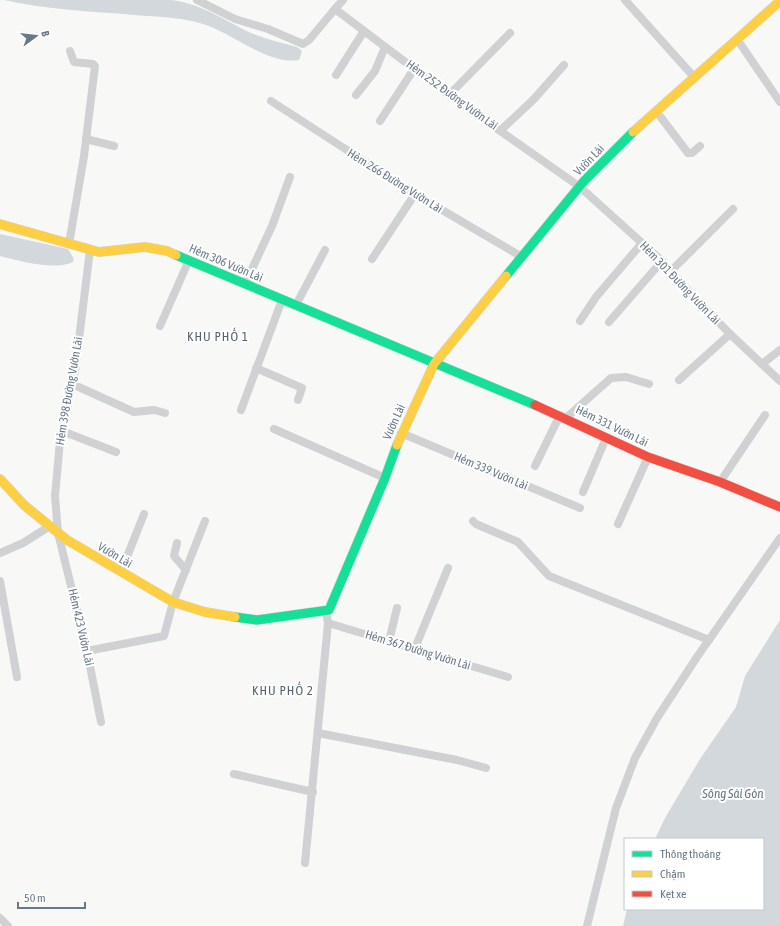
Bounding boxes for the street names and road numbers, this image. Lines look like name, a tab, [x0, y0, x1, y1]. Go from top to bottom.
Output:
street label: Hẻm 252 Đường Vườn Lài	[404, 57, 500, 133]
street label: Vườn Lài	[571, 142, 607, 178]
street label: Hẻm 266 Đường Vườn Lài	[345, 146, 445, 216]
street label: Hẻm 301 Đường Vườn Lài	[637, 239, 723, 327]
street label: Hẻm 306 Vườn Lài	[187, 241, 265, 285]
street label: Hẻm 398 Đường Vườn Lài	[53, 336, 85, 446]
street label: Vườn Lài	[380, 402, 408, 442]
street label: Hẻm 331 Vườn Lài	[573, 402, 651, 450]
street label: Hẻm 339 Vườn Lài	[452, 449, 530, 493]
street label: Vườn Lài	[95, 539, 135, 571]
street label: Hẻm 423 Vườn Lài	[65, 587, 97, 667]
street label: Hẻm 367 Đường Vườn Lài	[364, 627, 472, 673]

